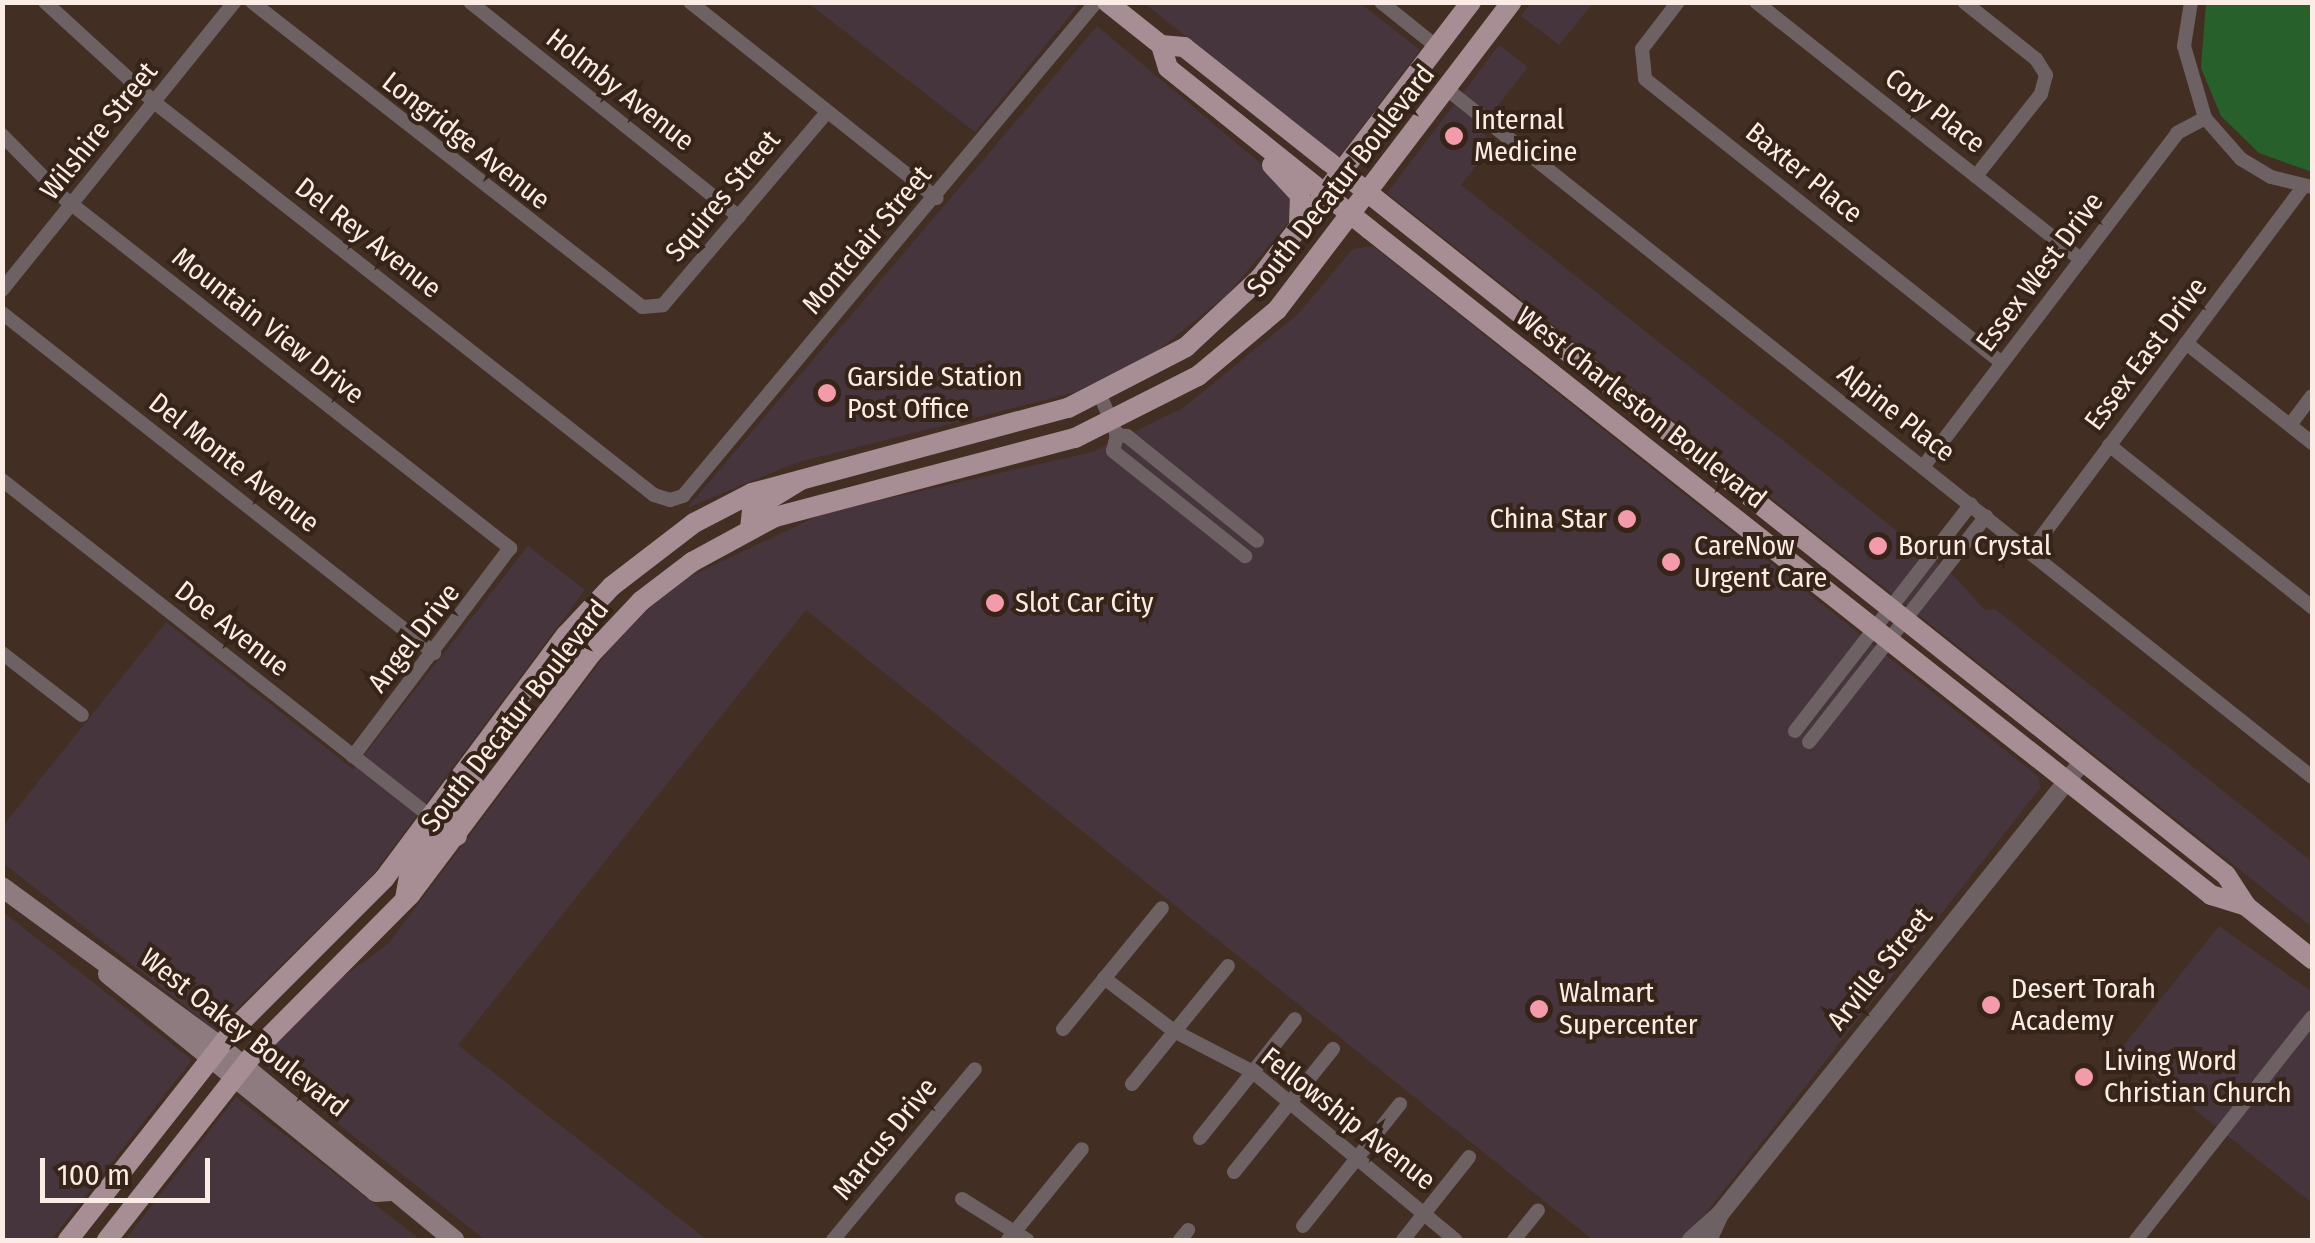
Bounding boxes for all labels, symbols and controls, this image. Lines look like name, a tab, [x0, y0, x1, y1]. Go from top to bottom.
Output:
street label: Holmby Avenue	[539, 22, 701, 158]
street label: Wilshire Street	[33, 55, 165, 207]
street label: South Decatur Boulevard	[1240, 58, 1442, 304]
street label: Cory Place	[1878, 61, 1992, 161]
street label: Longridge Avenue	[375, 65, 557, 217]
place label: Internal Medicine	[1474, 103, 1577, 169]
street label: Baxter Place	[1739, 116, 1869, 230]
street label: Squires Street	[658, 124, 788, 268]
marker: Internal Medicine	[1443, 125, 1465, 147]
street label: Montclair Street	[795, 159, 939, 321]
street label: Del Rey Avenue	[288, 171, 448, 305]
street label: Essex West Drive	[1969, 186, 2111, 358]
street label: Mountain View Drive	[165, 241, 371, 411]
street label: Essex East Drive	[2078, 271, 2214, 437]
street label: West Charleston Boulevard	[1509, 300, 1773, 516]
street label: Alpine Place	[1831, 357, 1961, 469]
place label: Garside Station Post Office	[847, 360, 1023, 426]
marker: Garside Station Post Office	[816, 382, 838, 404]
street label: Del Monte Avenue	[142, 386, 326, 540]
place label: China Star	[1490, 502, 1607, 536]
marker: China Star	[1616, 508, 1638, 530]
place label: CareNow Urgent Care	[1694, 529, 1827, 595]
place label: Borun Crystal	[1898, 529, 2051, 563]
marker: Borun Crystal	[1867, 535, 1889, 557]
marker: CareNow Urgent Care	[1658, 549, 1684, 575]
street label: Doe Avenue	[168, 574, 296, 684]
street label: Angel Drive	[361, 577, 467, 699]
place label: Slot Car City	[1015, 586, 1153, 620]
marker: Slot Car City	[984, 592, 1006, 614]
street label: South Decatur Boulevard	[414, 593, 616, 839]
street label: Arville Street	[1820, 901, 1940, 1037]
street label: West Oakey Boulevard	[133, 941, 355, 1125]
place label: Desert Torah Academy	[2011, 972, 2156, 1038]
place label: Walmart Supercenter	[1559, 976, 1698, 1042]
marker: Desert Torah Academy	[1980, 994, 2002, 1016]
marker: Walmart Supercenter	[1528, 998, 1550, 1020]
street label: Fellowship Avenue	[1254, 1040, 1442, 1198]
place label: Living Word Christian Church	[2104, 1044, 2292, 1110]
marker: Living Word Christian Church	[2073, 1066, 2095, 1088]
street label: Marcus Drive	[826, 1071, 944, 1207]
scale bar	[45, 1138, 215, 1200]
text: 100 m	[57, 1157, 130, 1193]

